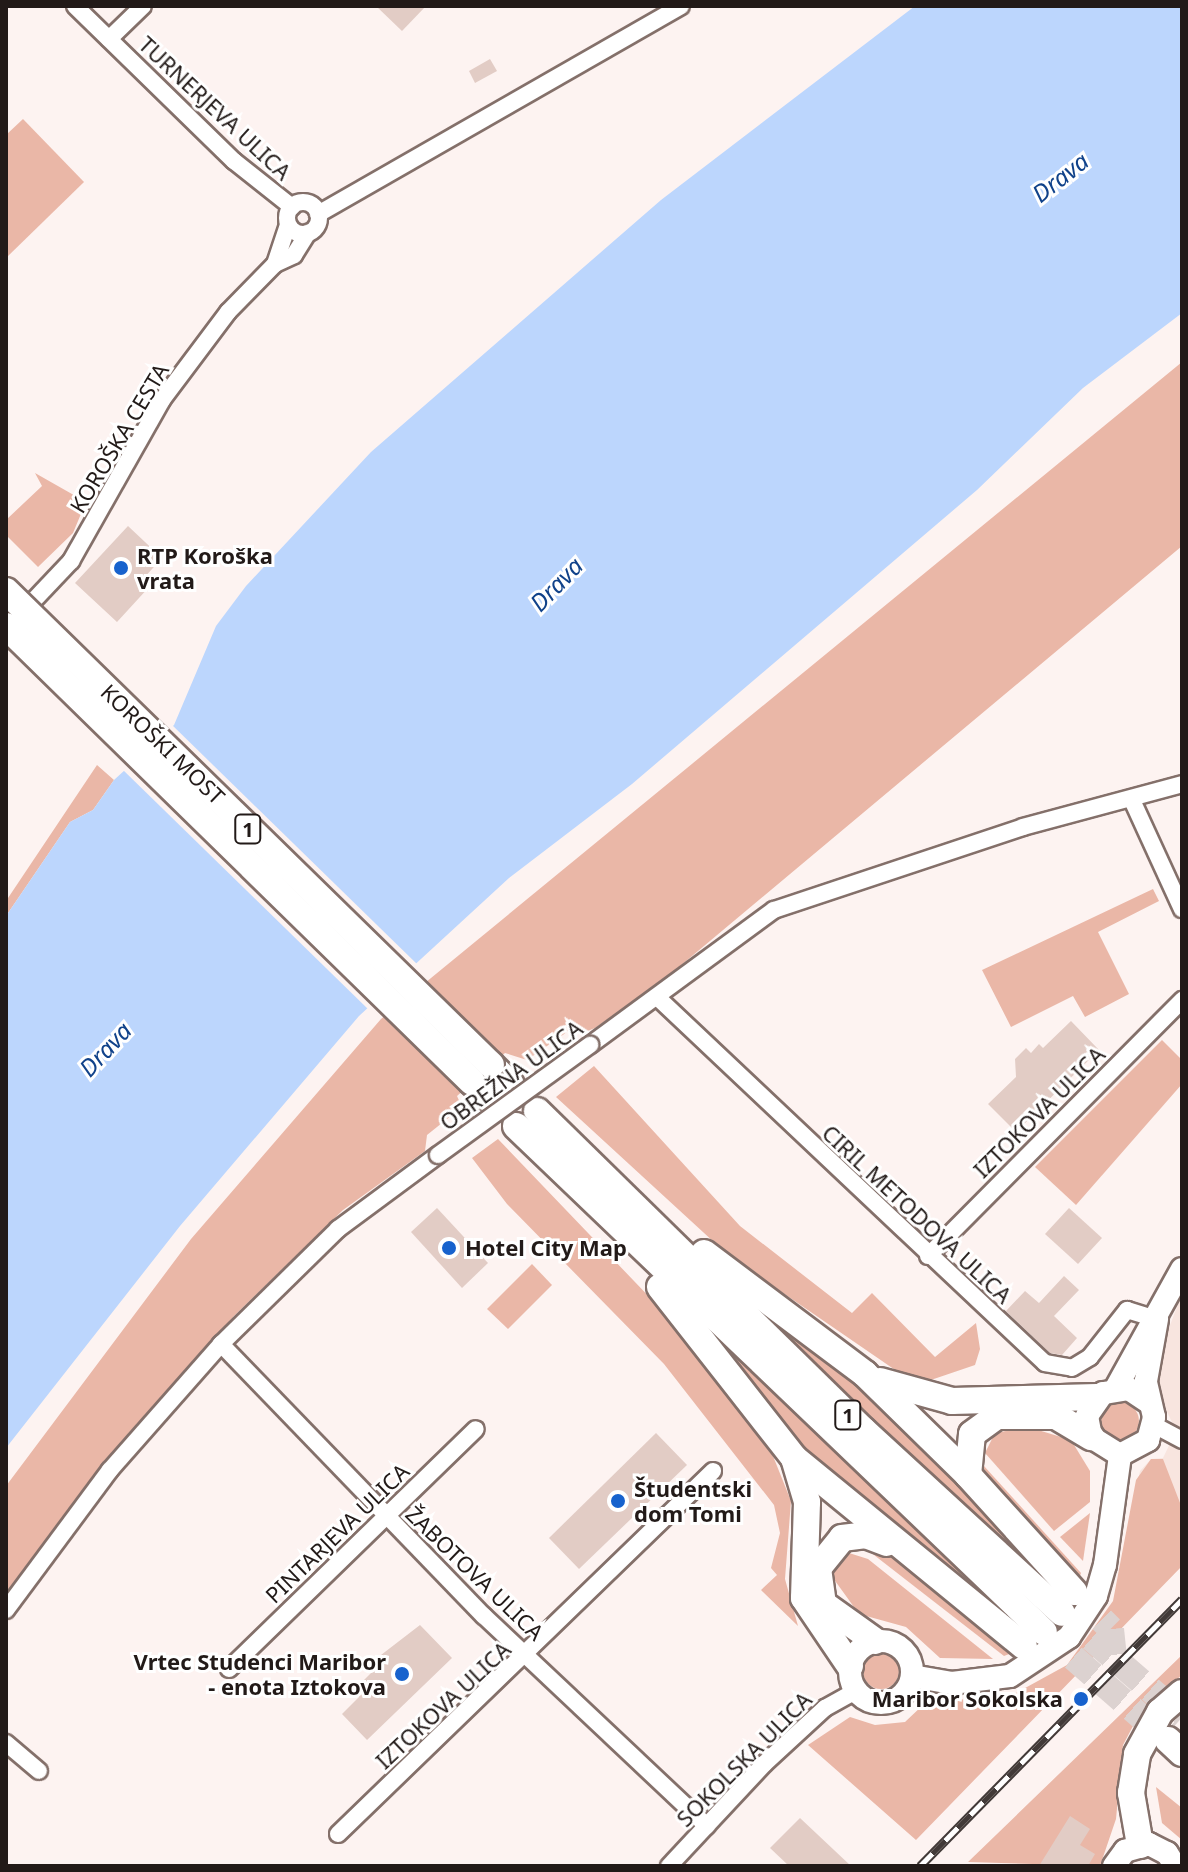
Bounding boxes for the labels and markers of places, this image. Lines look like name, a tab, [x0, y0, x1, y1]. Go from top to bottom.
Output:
place label: RTP Koroška vrata	[137, 542, 273, 594]
marker: RTP Koroška vrata	[112, 559, 130, 577]
place label: Hotel City Map	[465, 1235, 627, 1261]
marker: Hotel City Map	[440, 1239, 458, 1257]
place label: Študentski dom Tomi	[634, 1475, 752, 1526]
marker: Študentski dom Tomi	[609, 1492, 627, 1510]
place label: Vrtec Studenci Maribor - enota Iztokova	[134, 1648, 386, 1700]
marker: Vrtec Studenci Maribor - enota Iztokova	[393, 1665, 411, 1683]
place label: Maribor Sokolska	[872, 1686, 1063, 1712]
marker: Maribor Sokolska	[1070, 1688, 1092, 1710]

